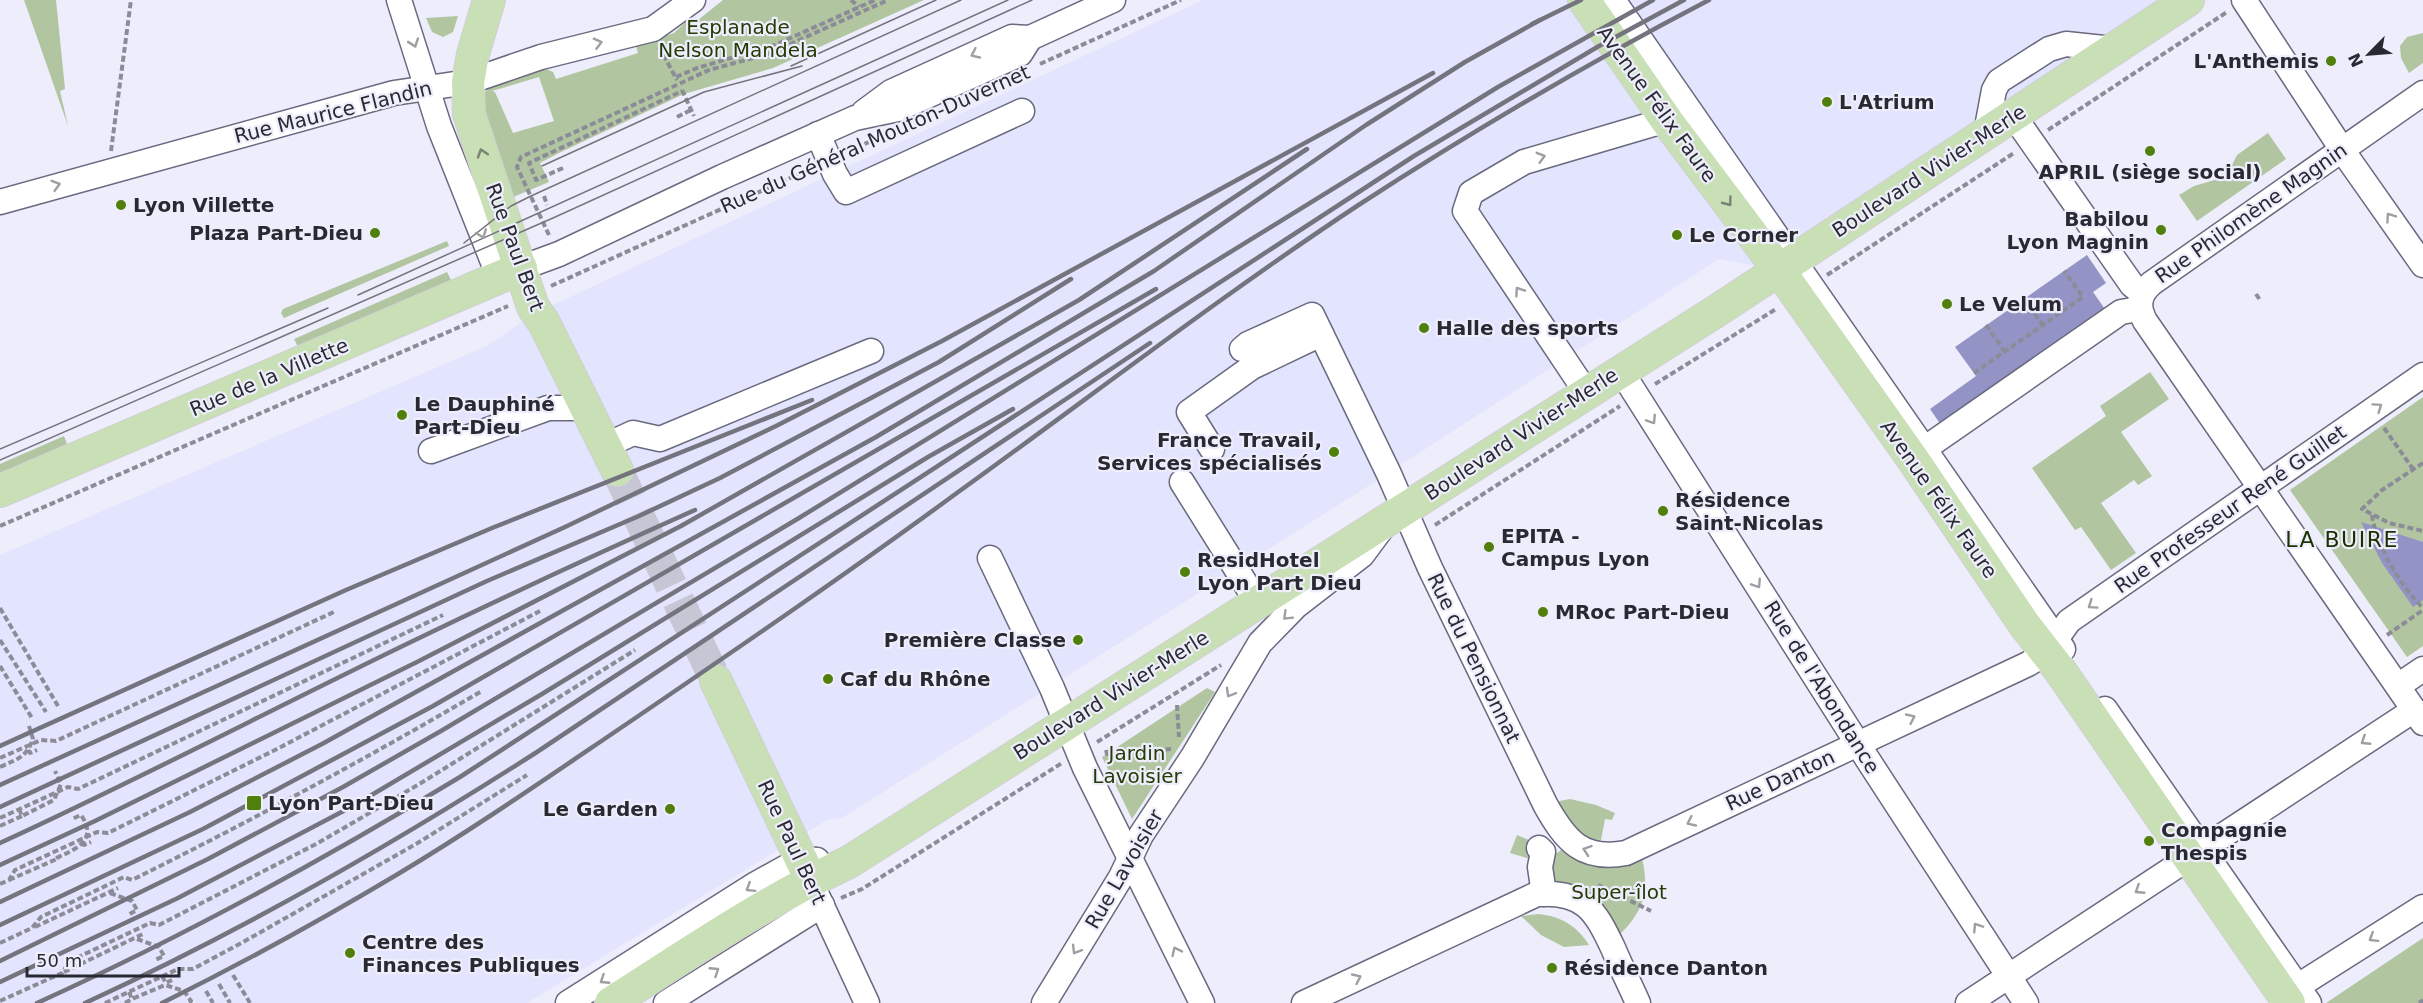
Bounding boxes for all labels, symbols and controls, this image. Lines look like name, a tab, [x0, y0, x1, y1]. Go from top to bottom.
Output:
park label: Esplanade Nelson Mandela	[658, 15, 818, 62]
street label: Avenue Félix Faure	[1592, 21, 1722, 187]
north arrow	[2339, 24, 2399, 84]
one-way arrow	[407, 37, 420, 48]
one-way arrow	[592, 37, 602, 50]
one-way arrow	[971, 46, 982, 58]
place label: L'Anthemis	[2193, 49, 2319, 73]
text: N	[2344, 50, 2367, 70]
marker: L'Anthemis	[2324, 54, 2338, 68]
street label: Rue du Général Mouton-Duvernet	[717, 60, 1034, 218]
street label: Rue Maurice Flandin	[232, 76, 434, 148]
place label: L'Atrium	[1839, 90, 1935, 114]
marker: L'Atrium	[1820, 95, 1834, 109]
street label: Boulevard Vivier-Merle	[1828, 99, 2030, 243]
street label: Rue Philomène Magnin	[2150, 138, 2352, 288]
marker: APRIL (siège social)	[2143, 144, 2157, 158]
one-way arrow	[477, 148, 490, 159]
one-way arrow	[1535, 152, 1546, 164]
place label: APRIL (siège social)	[2039, 160, 2261, 184]
one-way arrow	[50, 180, 61, 192]
street label: Rue Paul Bert	[481, 180, 549, 314]
place label: Lyon Villette	[133, 193, 274, 217]
one-way arrow	[1720, 195, 1731, 206]
marker: Lyon Villette	[114, 198, 128, 212]
place label: Babilou Lyon Magnin	[2007, 207, 2149, 254]
one-way arrow	[2386, 213, 2397, 224]
place label: Plaza Part-Dieu	[189, 221, 363, 245]
place label: Le Corner	[1689, 223, 1798, 247]
marker: Babilou Lyon Magnin	[2154, 223, 2168, 237]
marker: Plaza Part-Dieu	[368, 226, 382, 240]
one-way arrow	[475, 228, 487, 239]
marker: Le Corner	[1670, 228, 1684, 242]
one-way arrow	[1515, 287, 1526, 298]
place label: Le Velum	[1959, 292, 2062, 316]
marker: Le Velum	[1940, 297, 1954, 311]
place label: Halle des sports	[1436, 316, 1619, 340]
marker: Halle des sports	[1417, 321, 1431, 335]
street label: Rue de la Villette	[186, 333, 352, 421]
street label: Boulevard Vivier-Merle	[1420, 362, 1622, 506]
place label: Le Dauphiné Part-Dieu	[414, 392, 555, 439]
one-way arrow	[2371, 403, 2382, 414]
marker: Le Dauphiné Part-Dieu	[395, 408, 409, 422]
one-way arrow	[1645, 413, 1656, 424]
street label: Avenue Félix Faure	[1875, 415, 2003, 583]
street label: Rue Professeur René Guillet	[2109, 420, 2351, 598]
place label: France Travail, Services spécialisés	[1097, 428, 1322, 475]
marker: France Travail, Services spécialisés	[1327, 445, 1341, 459]
place label: Résidence Saint-Nicolas	[1675, 488, 1823, 535]
marker: Résidence Saint-Nicolas	[1656, 504, 1670, 518]
place label: EPITA - Campus Lyon	[1501, 524, 1650, 571]
district label: LA BUIRE	[2285, 527, 2399, 552]
marker: EPITA - Campus Lyon	[1482, 540, 1496, 554]
place label: ResidHotel Lyon Part Dieu	[1197, 548, 1362, 595]
marker: ResidHotel Lyon Part Dieu	[1178, 565, 1192, 579]
street label: Rue du Pensionnat	[1422, 569, 1526, 747]
one-way arrow	[1749, 578, 1760, 589]
street label: Rue de l'Abondance	[1759, 596, 1885, 778]
one-way arrow	[2088, 598, 2099, 609]
place label: MRoc Part-Dieu	[1555, 600, 1729, 624]
marker: MRoc Part-Dieu	[1536, 605, 1550, 619]
one-way arrow	[1283, 609, 1294, 619]
street label: Boulevard Vivier-Merle	[1009, 625, 1213, 765]
place label: Première Classe	[884, 628, 1066, 652]
marker: Première Classe	[1071, 633, 1085, 647]
place label: Caf du Rhône	[840, 667, 991, 691]
marker: Caf du Rhône	[821, 672, 835, 686]
one-way arrow	[1226, 687, 1237, 697]
one-way arrow	[1904, 714, 1915, 726]
one-way arrow	[2361, 734, 2371, 746]
park label: Jardin Lavoisier	[1092, 741, 1183, 788]
street label: Rue Danton	[1722, 744, 1838, 816]
street label: Rue Paul Bert	[753, 776, 831, 908]
place label: Lyon Part-Dieu	[268, 791, 434, 815]
marker: Lyon Part-Dieu	[245, 794, 263, 812]
place label: Le Garden	[543, 797, 658, 821]
marker: Le Garden	[663, 802, 677, 816]
street label: Rue Lavoisier	[1080, 804, 1168, 933]
one-way arrow	[1687, 814, 1698, 826]
place label: Compagnie Thespis	[2161, 818, 2287, 865]
marker: Compagnie Thespis	[2142, 834, 2156, 848]
one-way arrow	[1582, 844, 1593, 857]
one-way arrow	[746, 880, 756, 892]
park label: Super-îlot	[1571, 880, 1667, 904]
one-way arrow	[2135, 883, 2146, 894]
one-way arrow	[1973, 923, 1984, 934]
place label: Centre des Finances Publiques	[362, 930, 580, 977]
one-way arrow	[2369, 930, 2380, 941]
scale bar	[27, 940, 178, 978]
one-way arrow	[1072, 944, 1084, 954]
marker: Centre des Finances Publiques	[343, 946, 357, 960]
one-way arrow	[1171, 946, 1183, 957]
text: 50 m	[36, 950, 82, 971]
place label: Résidence Danton	[1564, 956, 1768, 980]
marker: Résidence Danton	[1545, 961, 1559, 975]
one-way arrow	[709, 967, 719, 979]
one-way arrow	[600, 973, 611, 984]
one-way arrow	[1351, 974, 1362, 986]

